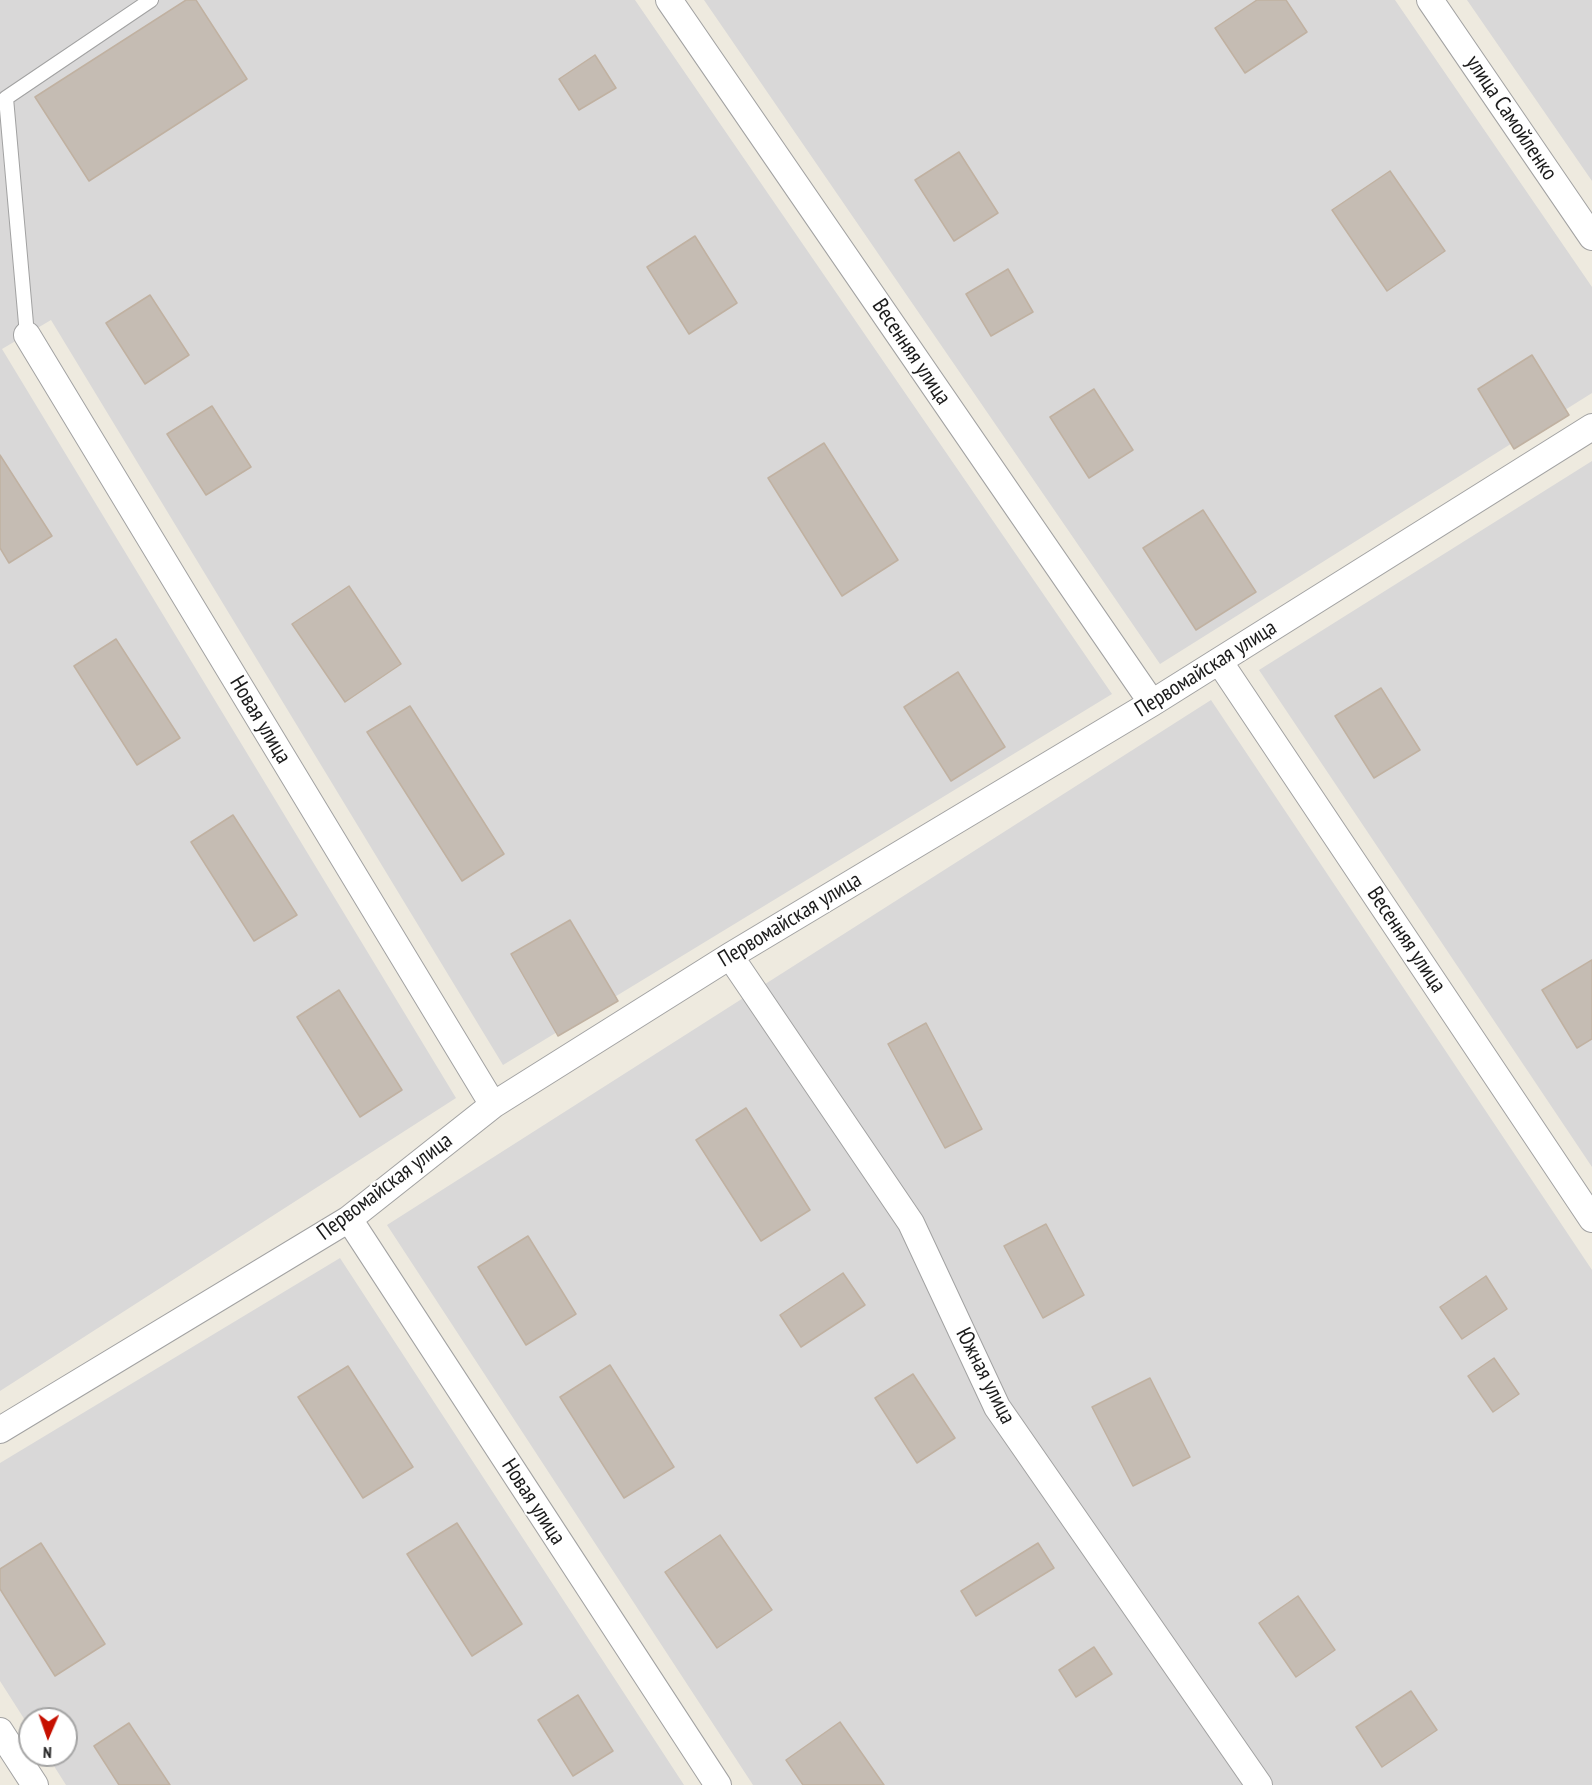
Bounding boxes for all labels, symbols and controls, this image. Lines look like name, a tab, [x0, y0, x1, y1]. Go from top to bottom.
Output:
street label: улица Самойленко	[1460, 51, 1562, 185]
street label: Весенняя улица	[866, 294, 956, 410]
street label: Первомайская улица	[1130, 615, 1282, 723]
street label: Новая улица	[224, 672, 296, 768]
street label: Первомайская улица	[714, 867, 866, 973]
street label: Весенняя улица	[1361, 882, 1451, 998]
street label: Первомайская улица	[312, 1128, 458, 1246]
street label: Южная улица	[950, 1324, 1020, 1428]
street label: Новая улица	[495, 1454, 571, 1550]
north arrow	[18, 1707, 78, 1767]
text: N	[43, 1743, 52, 1763]

